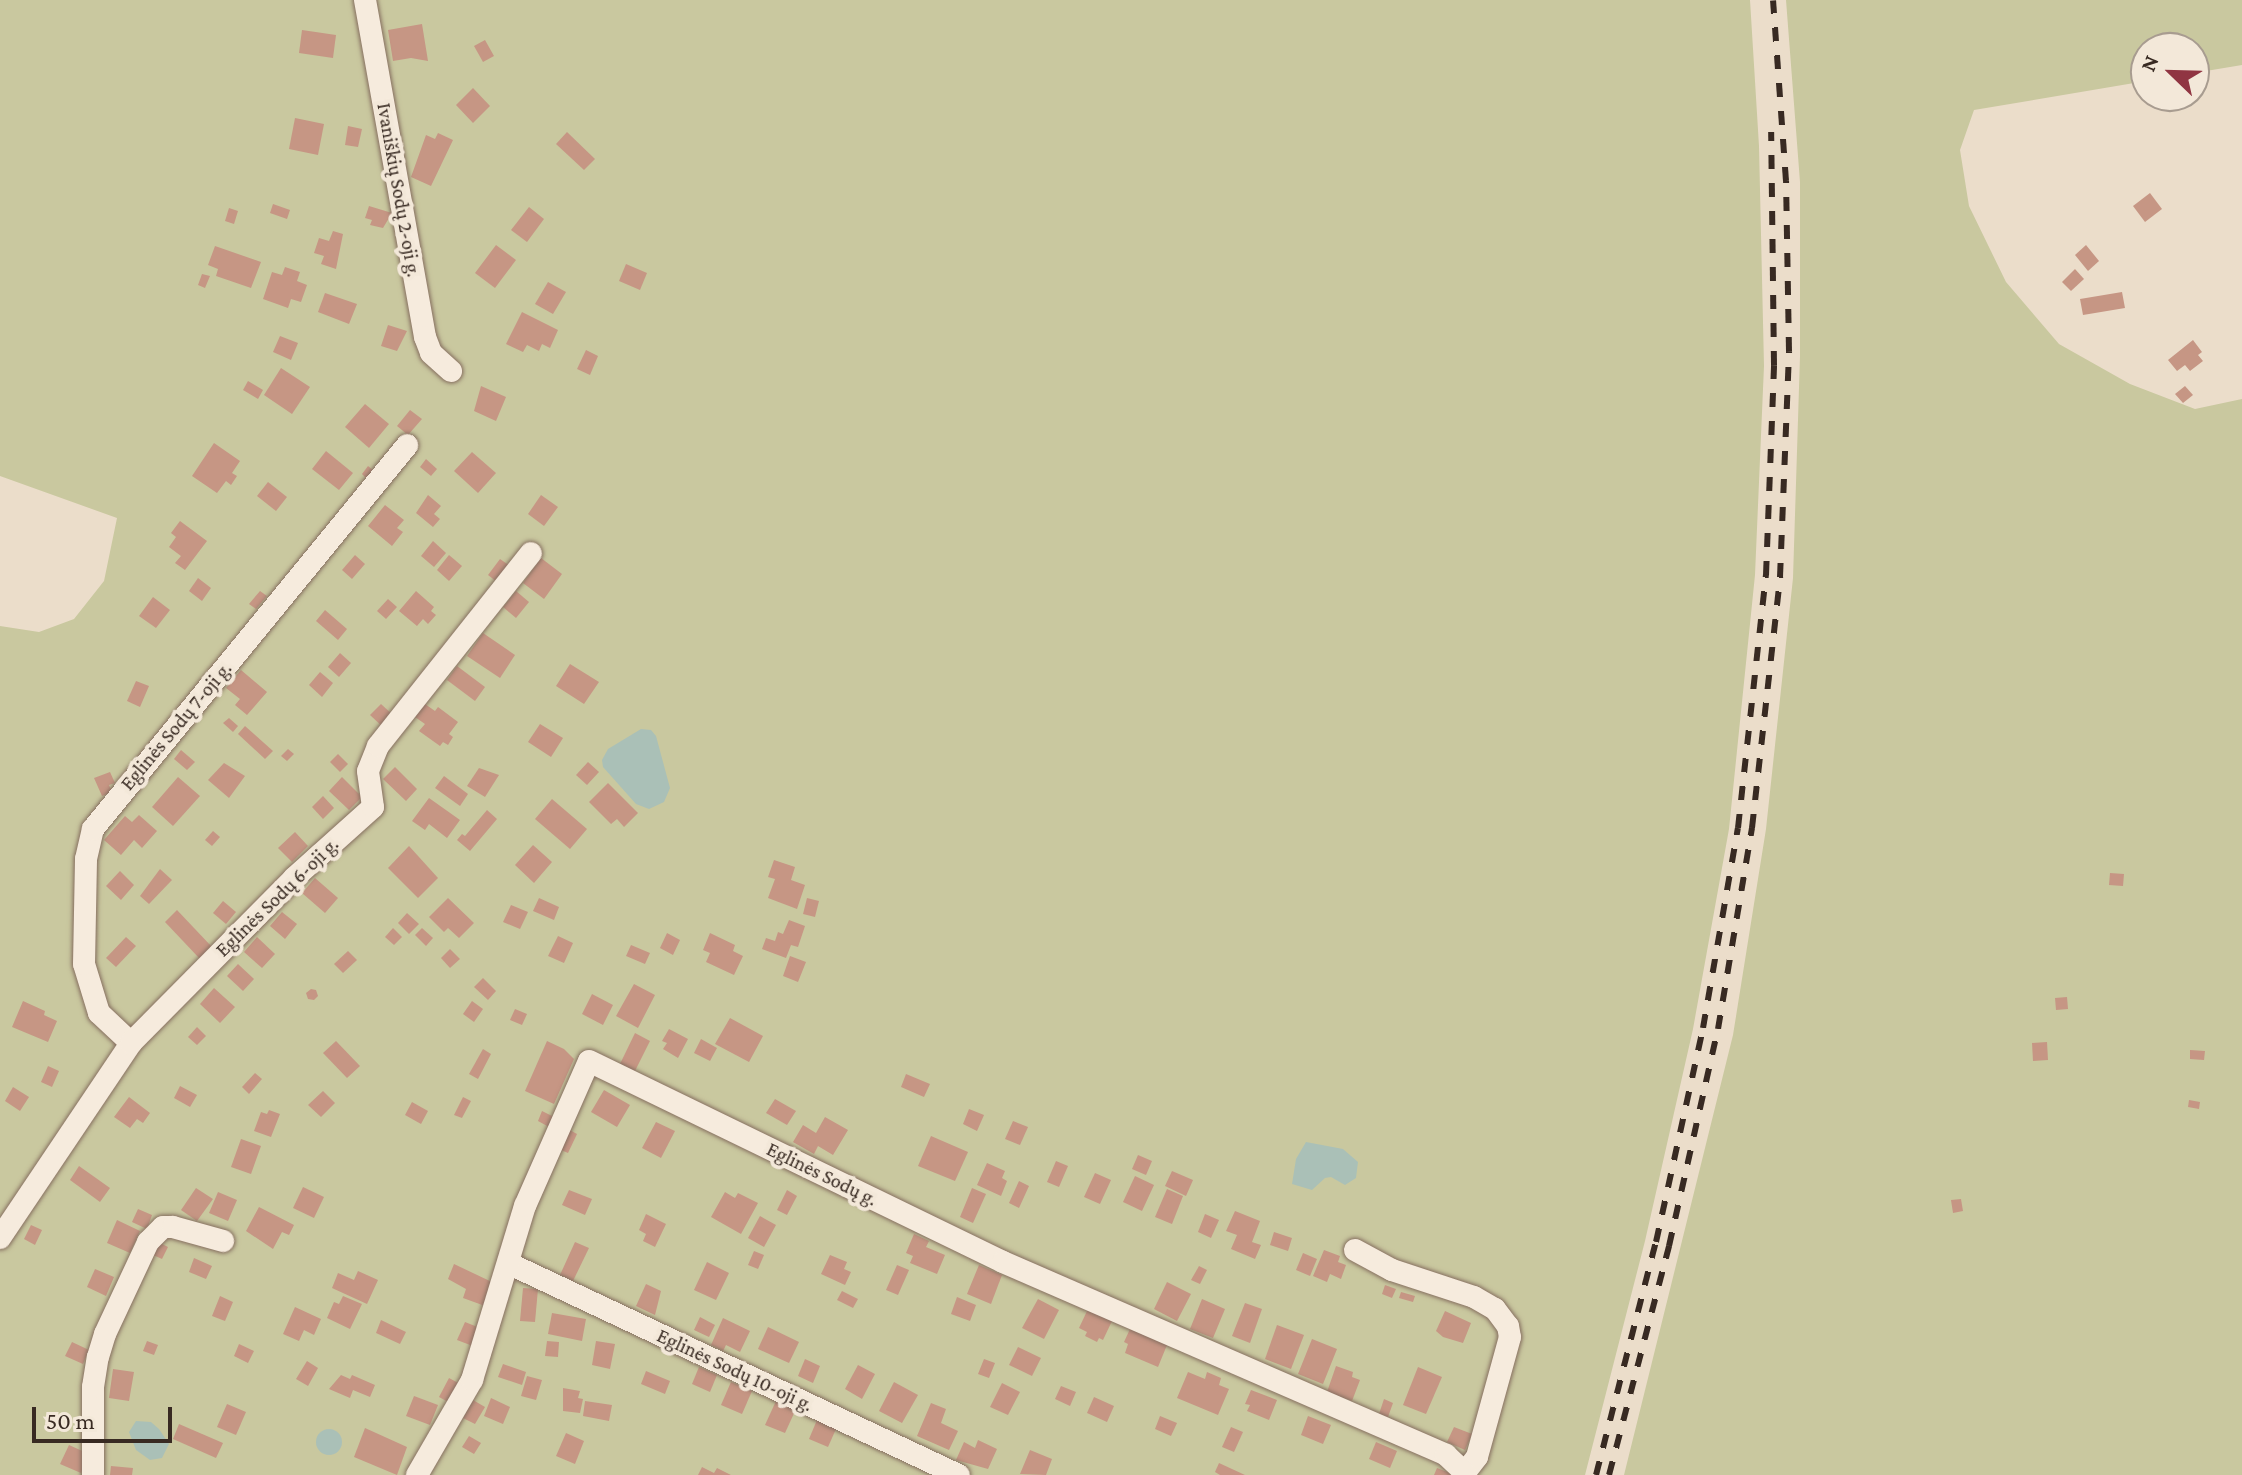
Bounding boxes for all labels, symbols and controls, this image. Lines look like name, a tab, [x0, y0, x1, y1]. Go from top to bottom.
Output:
north arrow	[2130, 32, 2210, 112]
text: N	[2135, 51, 2164, 75]
street label: Ivaniškių Sodų 2-oji g.	[372, 101, 426, 279]
street label: Eglinės Sodų 7-oji g.	[115, 657, 237, 795]
street label: Eglinės Sodų 6-oji g.	[211, 832, 343, 962]
street label: Eglinės Sodų g.	[763, 1137, 881, 1211]
street label: Eglinės Sodų 10-oji g.	[653, 1323, 817, 1417]
scale bar	[36, 1391, 176, 1441]
text: 50 m	[46, 1407, 95, 1434]

